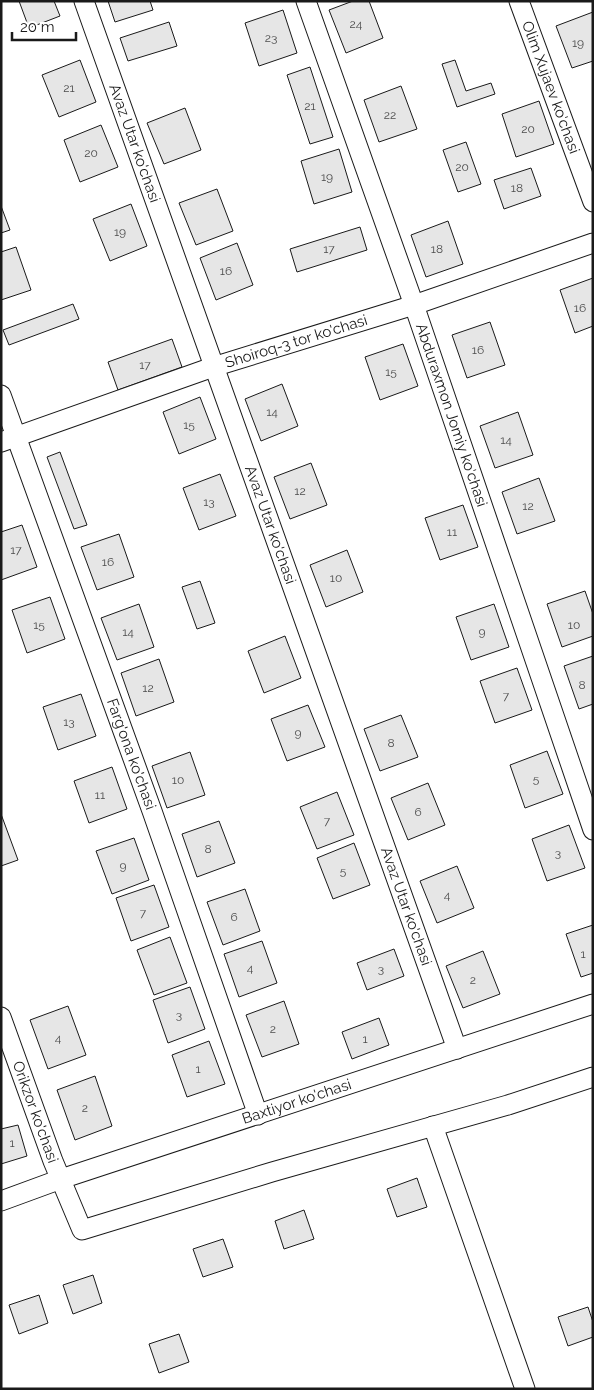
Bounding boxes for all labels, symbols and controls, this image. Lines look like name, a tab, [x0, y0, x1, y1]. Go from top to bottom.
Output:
scale bar	[12, 10, 76, 42]
house number: 24	[350, 17, 363, 31]
text: 20 m	[20, 18, 55, 36]
street label: Olim Xujaev ko'chasi	[518, 18, 583, 156]
house number: 23	[265, 31, 277, 45]
house number: 19	[572, 36, 584, 50]
house number: 21	[63, 81, 75, 95]
street label: Avaz Utar ko'chasi	[105, 82, 164, 205]
house number: 21	[304, 99, 316, 113]
house number: 22	[384, 108, 396, 122]
house number: 20	[521, 122, 535, 136]
house number: 20	[84, 146, 98, 160]
house number: 20	[455, 160, 469, 174]
house number: 19	[321, 170, 333, 184]
house number: 18	[511, 181, 523, 195]
house number: 19	[114, 225, 126, 239]
house number: 17	[323, 242, 335, 256]
house number: 18	[431, 242, 443, 256]
house number: 16	[220, 264, 232, 278]
house number: 16	[574, 301, 586, 315]
street label: Shoiroq-3 tor ko'chasi	[223, 311, 370, 372]
street label: Abduraxmon Jomiy ko'chasi	[412, 321, 491, 509]
house number: 16	[472, 343, 484, 357]
house number: 17	[139, 358, 151, 372]
house number: 15	[385, 365, 397, 379]
house number: 14	[266, 405, 278, 419]
house number: 15	[183, 418, 195, 432]
house number: 14	[500, 433, 512, 447]
street label: Avaz Utar ko'chasi	[241, 463, 300, 586]
house number: 12	[294, 484, 306, 498]
house number: 13	[203, 495, 215, 509]
house number: 12	[522, 499, 534, 513]
house number: 11	[447, 525, 457, 539]
house number: 17	[10, 543, 22, 557]
house number: 16	[102, 555, 114, 569]
house number: 10	[330, 571, 342, 585]
house number: 15	[33, 618, 45, 632]
house number: 10	[568, 618, 580, 632]
house number: 14	[122, 625, 134, 639]
house number: 9	[478, 625, 486, 639]
house number: 8	[578, 678, 586, 692]
house number: 12	[142, 681, 154, 695]
house number: 7	[503, 689, 510, 703]
street label: Farg'ona ko'chasi	[103, 696, 160, 812]
house number: 13	[63, 715, 75, 729]
house number: 9	[294, 726, 302, 740]
house number: 8	[387, 736, 395, 750]
house number: 5	[533, 772, 540, 786]
house number: 10	[172, 773, 184, 787]
house number: 11	[95, 788, 105, 802]
house number: 6	[414, 805, 422, 819]
house number: 7	[324, 814, 331, 828]
house number: 8	[204, 842, 212, 856]
street label: Avaz Utar ko'chasi	[377, 845, 436, 968]
house number: 3	[555, 846, 561, 860]
house number: 9	[119, 859, 127, 873]
house number: 5	[340, 864, 347, 878]
house number: 4	[444, 888, 451, 902]
house number: 7	[140, 906, 147, 920]
house number: 6	[230, 910, 238, 924]
house number: 1	[580, 947, 586, 961]
house number: 4	[247, 961, 254, 975]
house number: 3	[378, 962, 384, 976]
house number: 2	[470, 973, 476, 987]
house number: 3	[176, 1008, 182, 1022]
house number: 2	[270, 1022, 276, 1036]
house number: 4	[55, 1031, 62, 1045]
house number: 1	[362, 1032, 368, 1046]
street label: Orikzor ko'chasi	[9, 1059, 62, 1165]
house number: 1	[195, 1062, 201, 1076]
street label: Baxtiyor ko'chasi	[240, 1075, 354, 1128]
house number: 2	[82, 1101, 88, 1115]
house number: 1	[9, 1136, 15, 1150]

